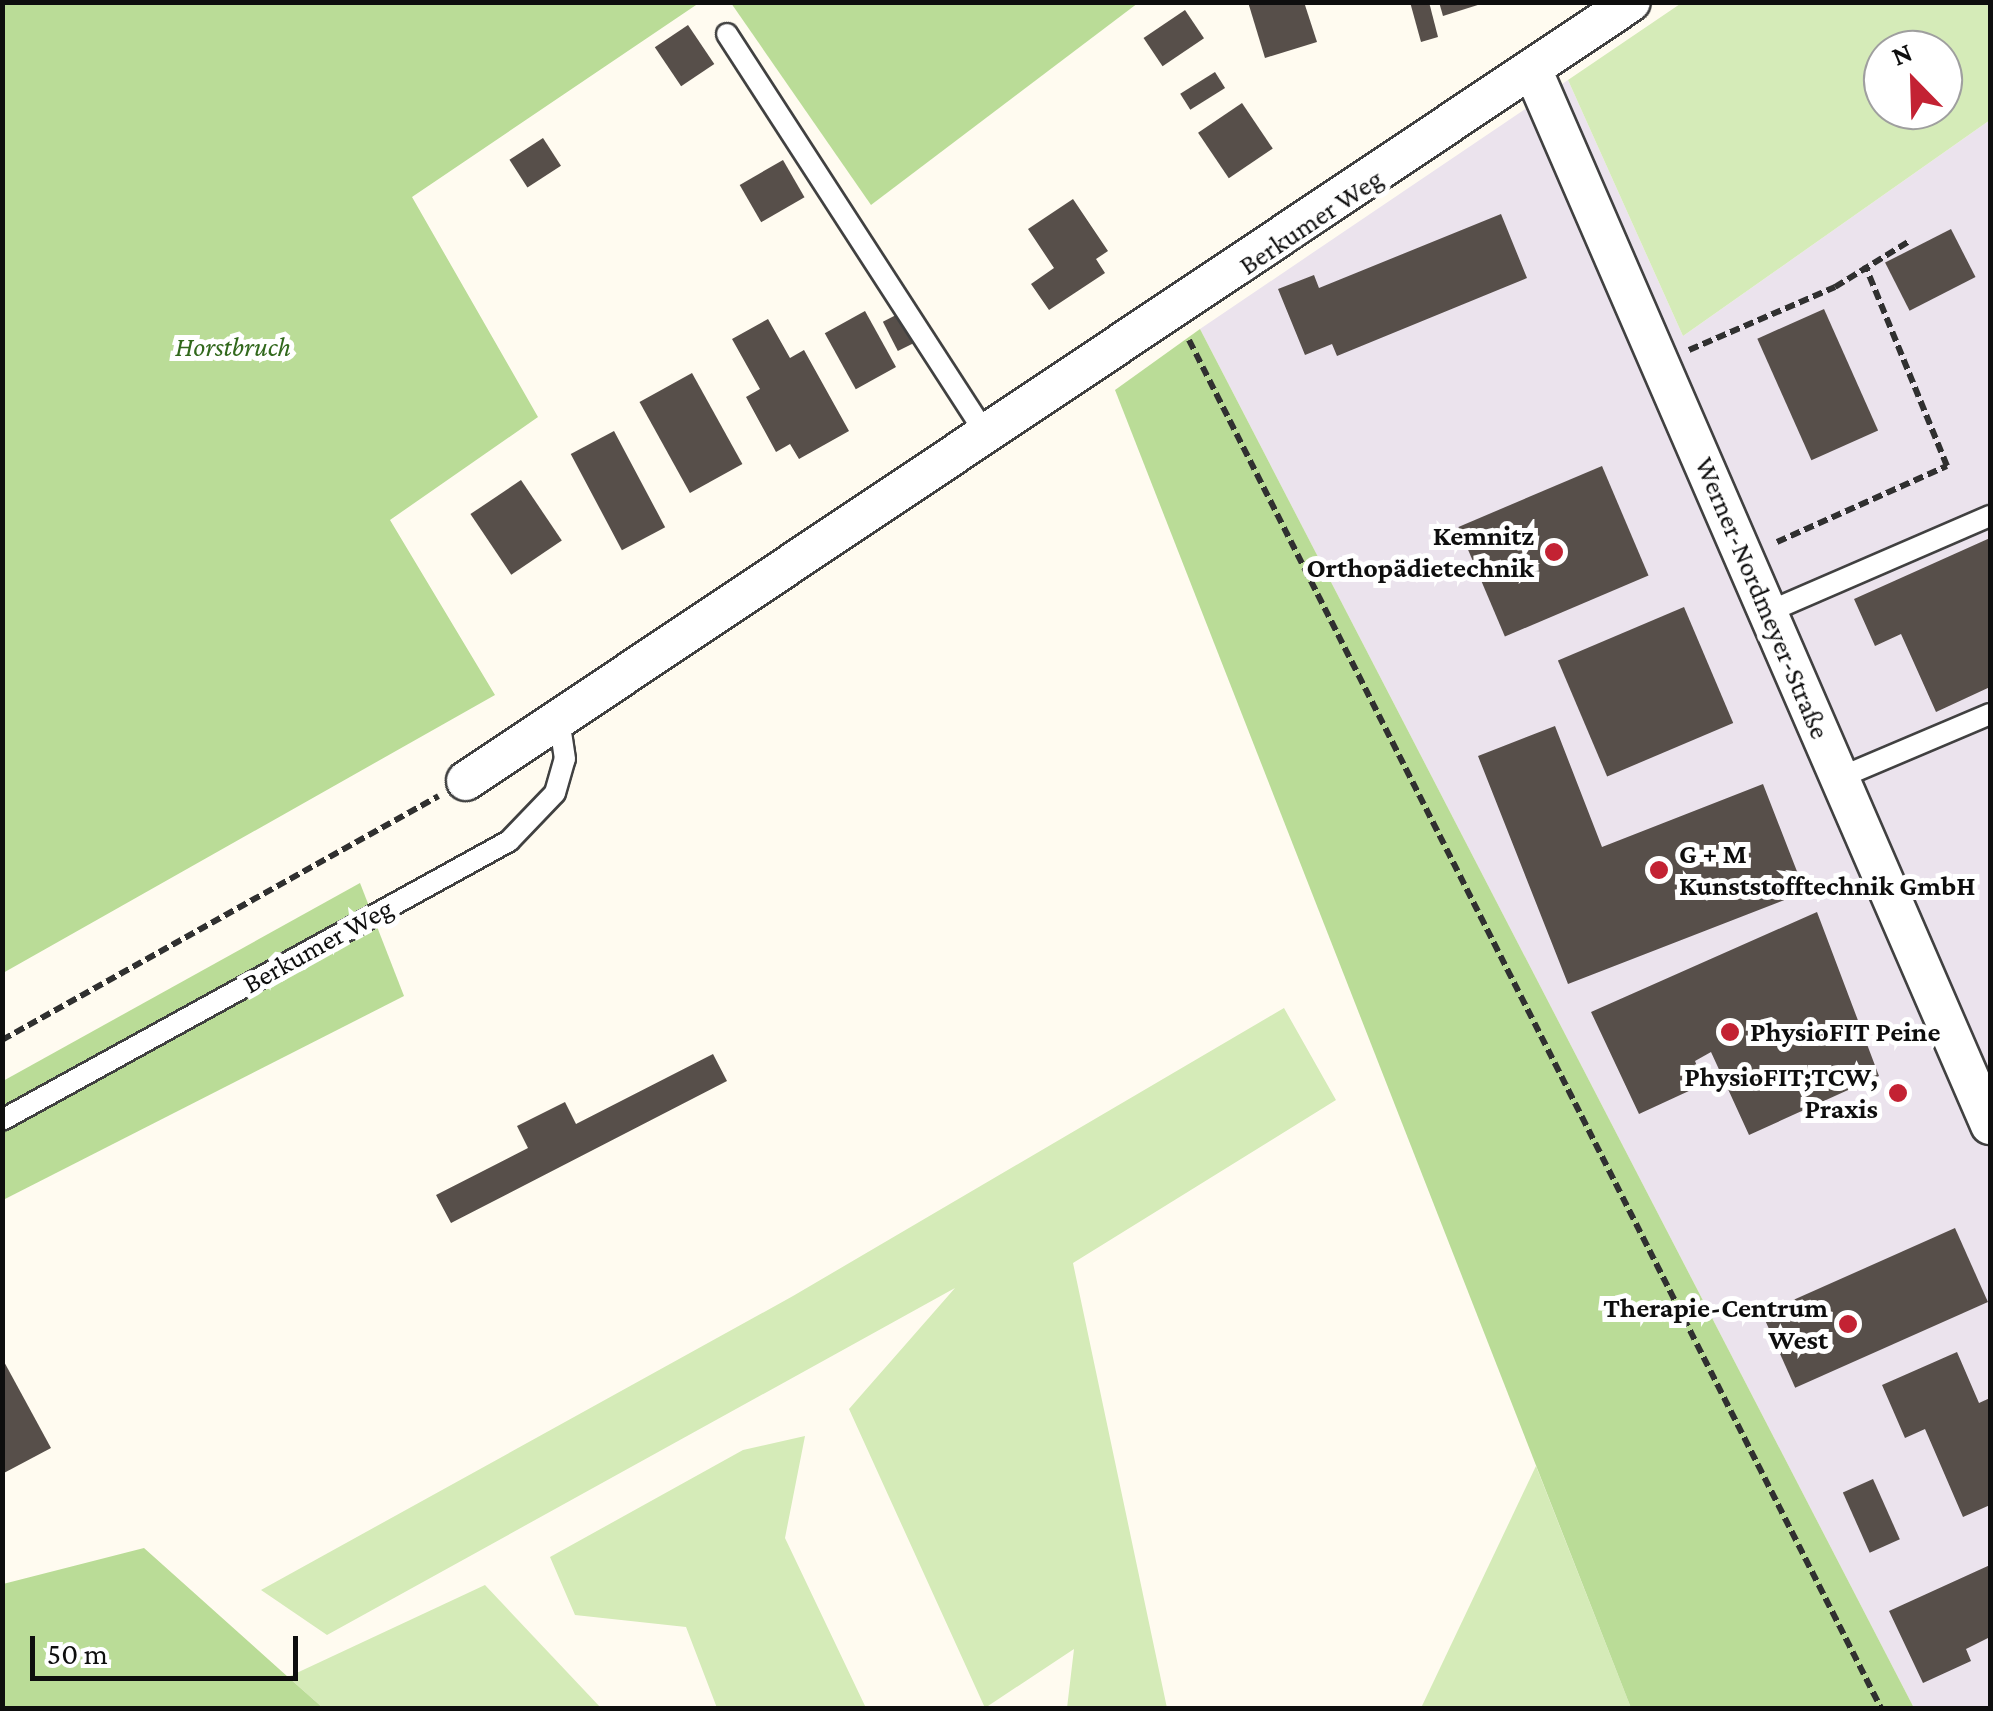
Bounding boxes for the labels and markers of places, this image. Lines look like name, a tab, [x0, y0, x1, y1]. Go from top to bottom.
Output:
place label: Kemnitz Orthopädietechnik	[1307, 519, 1534, 585]
marker: Kemnitz Orthopädietechnik	[1543, 541, 1565, 563]
place label: G + M Kunststofftechnik GmbH	[1679, 837, 1975, 903]
marker: G + M Kunststofftechnik GmbH	[1648, 859, 1670, 881]
place label: PhysioFIT Peine	[1750, 1015, 1940, 1049]
marker: PhysioFIT Peine	[1719, 1021, 1741, 1043]
place label: PhysioFIT;TCW, Praxis	[1684, 1060, 1878, 1126]
marker: PhysioFIT;TCW, Praxis	[1887, 1082, 1909, 1104]
place label: Therapie-Centrum West	[1603, 1291, 1828, 1357]
marker: Therapie-Centrum West	[1837, 1313, 1859, 1335]

